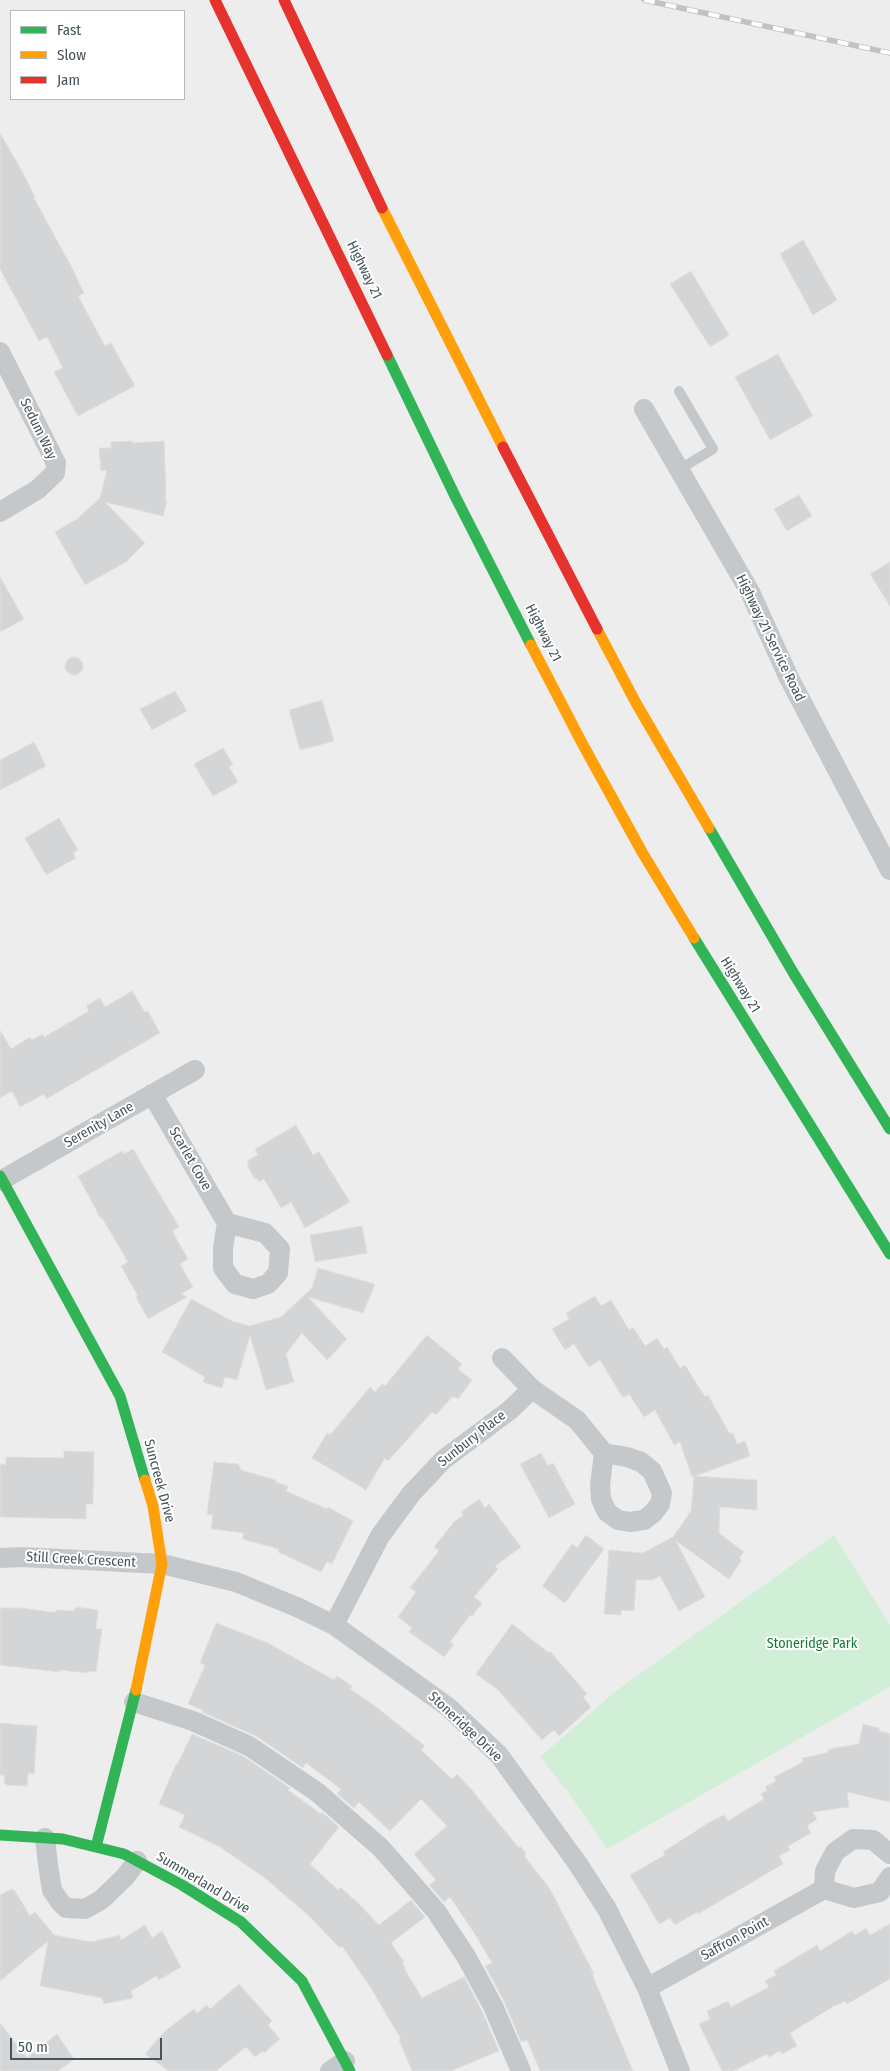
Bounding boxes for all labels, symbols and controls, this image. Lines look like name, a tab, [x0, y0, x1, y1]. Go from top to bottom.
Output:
legend	[10, 10, 185, 100]
text: Fast	[57, 21, 81, 39]
text: Slow	[57, 46, 86, 64]
text: Jam	[57, 71, 80, 89]
street label: Highway 21	[343, 238, 385, 302]
street label: Sedum Way	[16, 396, 60, 462]
street label: Highway 21 Service Road	[732, 572, 808, 704]
street label: Highway 21	[521, 601, 565, 665]
street label: Highway 21	[716, 954, 764, 1016]
street label: Serenity Lane	[61, 1098, 137, 1152]
street label: Scarlet Cove	[165, 1124, 215, 1194]
street label: Sunbury Place	[435, 1407, 509, 1471]
street label: Suncreek Drive	[140, 1438, 178, 1524]
street label: Still Creek Crescent	[26, 1549, 136, 1571]
park label: Stoneridge Park	[767, 1636, 857, 1652]
street label: Stoneridge Drive	[424, 1688, 506, 1766]
street label: Summerland Drive	[153, 1849, 253, 1917]
street label: Saffron Point	[698, 1914, 772, 1964]
scale bar	[12, 2028, 165, 2060]
text: 50 m	[18, 2038, 48, 2056]

